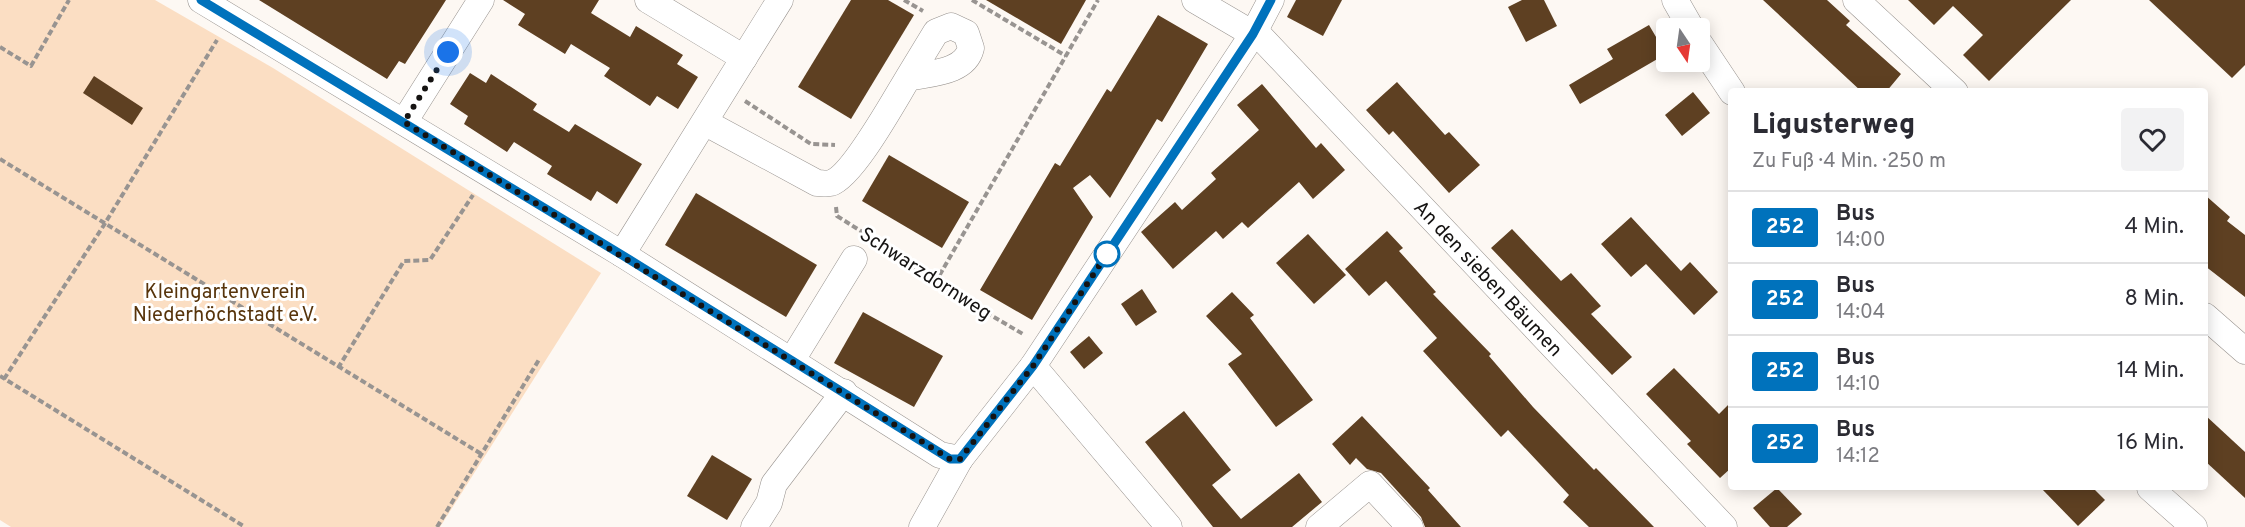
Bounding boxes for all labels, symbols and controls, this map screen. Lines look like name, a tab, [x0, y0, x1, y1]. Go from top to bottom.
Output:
north arrow	[1656, 18, 1710, 72]
map controls	[1656, 18, 1710, 72]
your location	[433, 37, 463, 67]
text: Ligusterweg	[1752, 108, 1915, 144]
button: heart	[2121, 108, 2184, 171]
text: Zu Fuß · 4 Min. · 250 m	[1752, 149, 1946, 175]
street label: An den sieben Bäumen	[1407, 196, 1567, 363]
text: Bus	[1836, 201, 1875, 228]
text: 252	[1766, 214, 1804, 241]
text: 4 Min.	[2124, 214, 2184, 241]
street label: Schwarzdornweg	[854, 222, 996, 327]
text: 14:00	[1836, 228, 1886, 254]
unlabelled marker	[1094, 241, 1120, 267]
text: Bus	[1836, 273, 1875, 300]
park label: Kleingartenverein Niederhöchstadt e.V.	[133, 280, 317, 329]
text: 252	[1766, 286, 1804, 313]
text: 8 Min.	[2125, 286, 2184, 313]
text: 14:04	[1836, 300, 1885, 326]
text: Bus	[1836, 345, 1875, 372]
text: 252	[1766, 358, 1804, 385]
text: 14 Min.	[2117, 358, 2184, 385]
text: 14:10	[1836, 372, 1880, 398]
text: Bus	[1836, 417, 1875, 444]
text: 252	[1766, 430, 1804, 457]
text: 16 Min.	[2117, 430, 2184, 457]
text: 14:12	[1836, 444, 1880, 470]

